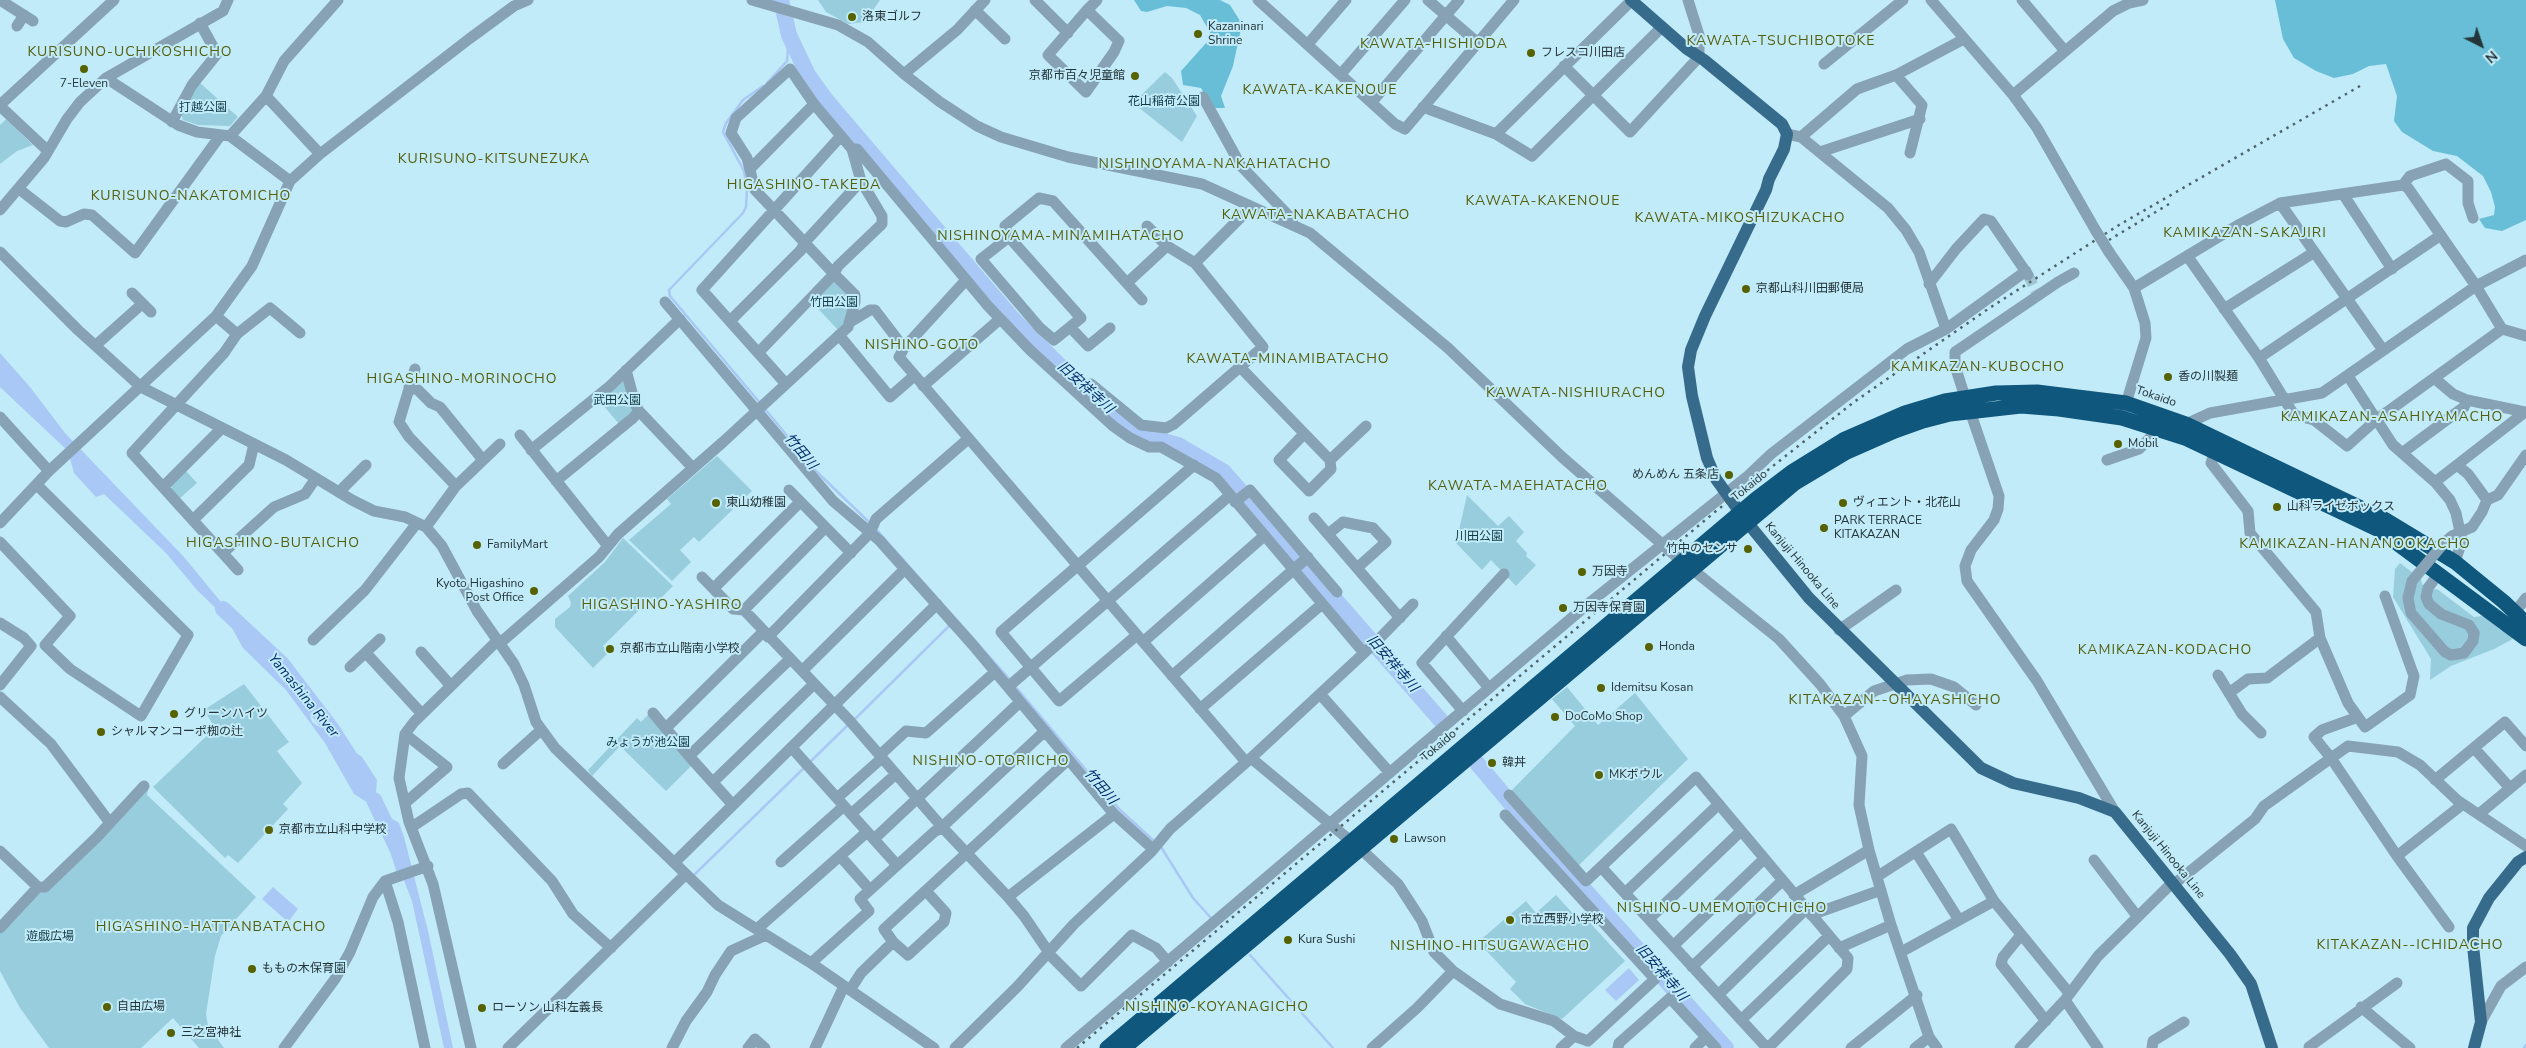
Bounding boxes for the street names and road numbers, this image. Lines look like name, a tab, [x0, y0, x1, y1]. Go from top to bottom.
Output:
street label: Tokaido	[2134, 383, 2178, 411]
street label: Tokaido	[1729, 467, 1771, 505]
street label: Kanjuji Hinooka Line	[1761, 520, 1843, 612]
street label: Tokaido	[1418, 727, 1460, 765]
street label: Kanjuji Hinooka Line	[2128, 808, 2208, 902]

